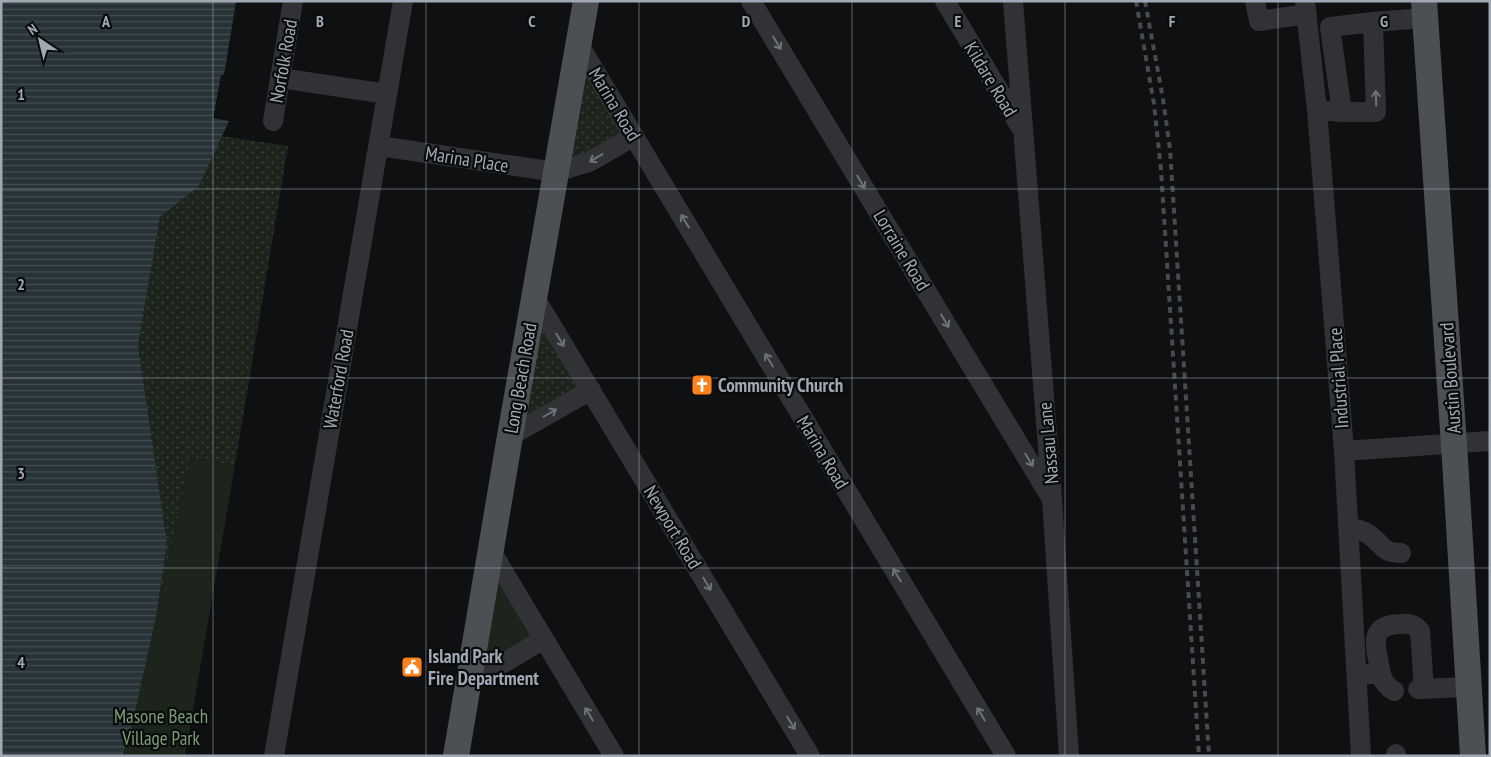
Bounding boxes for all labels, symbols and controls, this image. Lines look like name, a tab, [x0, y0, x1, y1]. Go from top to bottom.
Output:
text: A	[101, 11, 111, 31]
text: B	[316, 11, 324, 31]
text: C	[528, 11, 536, 31]
text: D	[742, 11, 751, 31]
text: E	[955, 11, 962, 31]
text: F	[1169, 11, 1176, 31]
text: G	[1380, 11, 1388, 31]
north arrow	[15, 15, 65, 65]
street label: Norfolk Road	[264, 17, 302, 105]
text: N	[24, 20, 41, 39]
one-way arrow	[772, 35, 782, 49]
street label: Kildare Road	[959, 37, 1023, 121]
street label: Marina Road	[584, 63, 646, 145]
text: 1	[17, 84, 25, 104]
one-way arrow	[1371, 90, 1380, 106]
street label: Marina Place	[424, 141, 510, 177]
one-way arrow	[590, 153, 604, 163]
one-way arrow	[856, 175, 866, 189]
street label: Lorraine Road	[869, 205, 935, 295]
one-way arrow	[679, 214, 689, 228]
text: 2	[17, 274, 25, 294]
one-way arrow	[940, 314, 950, 328]
street label: Long Beach Road	[498, 321, 542, 435]
street label: Austin Boulevard	[1434, 322, 1466, 434]
street label: Waterford Road	[317, 327, 359, 431]
street label: Industrial Place	[1322, 327, 1353, 429]
one-way arrow	[555, 332, 565, 346]
one-way arrow	[763, 354, 773, 368]
church icon: Community Church	[690, 373, 714, 397]
place label: Community Church	[718, 373, 843, 397]
street label: Nassau Lane	[1032, 401, 1064, 485]
one-way arrow	[543, 408, 558, 418]
street label: Marina Road	[792, 411, 854, 493]
one-way arrow	[1024, 453, 1034, 467]
text: 3	[17, 463, 25, 483]
street label: Newport Road	[639, 481, 707, 573]
one-way arrow	[892, 568, 902, 582]
one-way arrow	[702, 576, 712, 590]
place label: Island Park Fire Department	[428, 644, 539, 690]
text: 4	[17, 652, 25, 672]
public building icon: Island Park Fire Department	[400, 655, 424, 679]
park label: Masone Beach Village Park	[114, 704, 208, 750]
one-way arrow	[583, 707, 593, 721]
one-way arrow	[975, 707, 985, 721]
one-way arrow	[786, 716, 796, 730]

